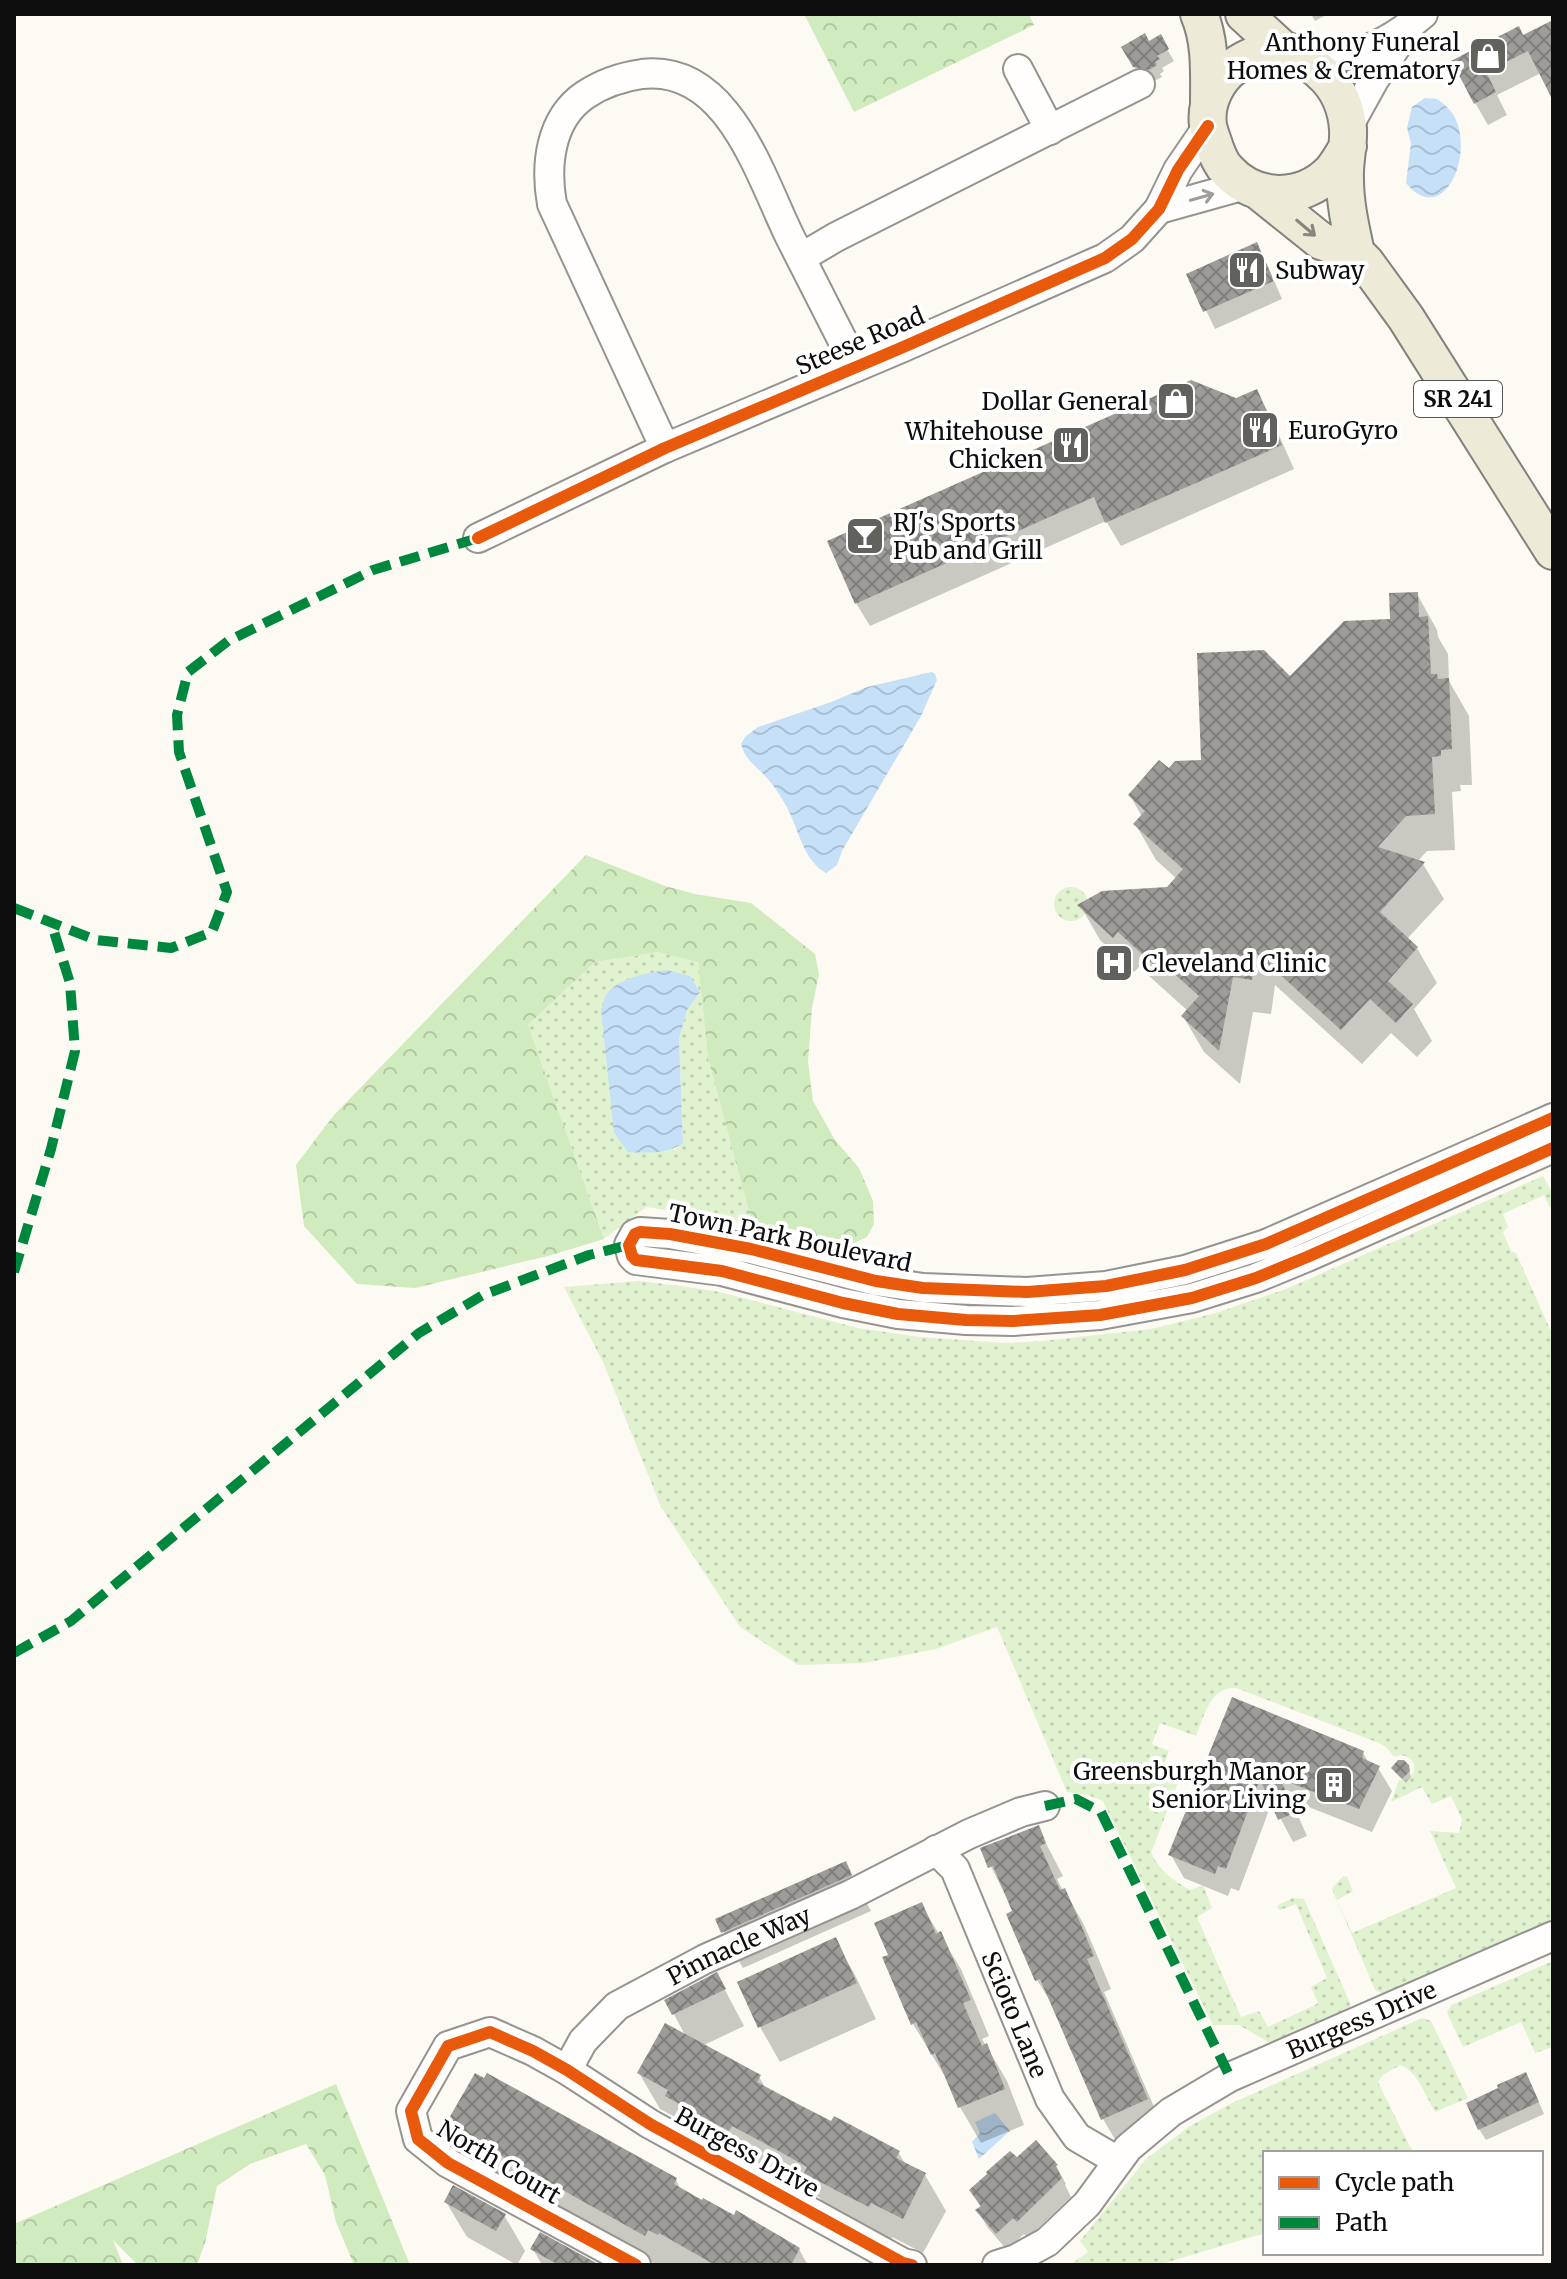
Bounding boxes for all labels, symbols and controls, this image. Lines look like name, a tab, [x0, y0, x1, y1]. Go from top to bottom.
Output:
place label: Anthony Funeral Homes & Crematory	[1227, 27, 1460, 86]
shop icon: Anthony Funeral Homes & Crematory	[1467, 35, 1509, 77]
one-way arrow	[1188, 189, 1214, 204]
one-way arrow	[1295, 219, 1316, 237]
restaurant icon: Subway	[1226, 249, 1268, 291]
place label: Subway	[1275, 255, 1365, 286]
street label: Steese Road	[791, 300, 929, 382]
shop icon: Dollar General	[1155, 380, 1197, 422]
road number: SR 241	[1414, 381, 1502, 417]
place label: Dollar General	[981, 386, 1148, 417]
restaurant icon: EuroGyro	[1239, 409, 1281, 451]
place label: EuroGyro	[1288, 415, 1398, 446]
place label: Whitehouse Chicken	[904, 416, 1043, 475]
restaurant icon: Whitehouse Chicken	[1050, 424, 1092, 466]
place label: RJ's Sports Pub and Grill	[893, 507, 1043, 566]
bar icon: RJ's Sports Pub and Grill	[844, 515, 886, 557]
hospital icon: Cleveland Clinic	[1093, 942, 1135, 984]
place label: Cleveland Clinic	[1142, 948, 1327, 979]
street label: Town Park Boulevard	[666, 1197, 914, 1279]
place label: Greensburgh Manor Senior Living	[1073, 1756, 1306, 1815]
building icon: Greensburgh Manor Senior Living	[1313, 1764, 1355, 1806]
street label: Pinnacle Way	[661, 1899, 815, 1992]
street label: Scioto Lane	[975, 1946, 1055, 2082]
street label: Burgess Drive	[1282, 1973, 1441, 2066]
street label: Burgess Drive	[670, 2100, 824, 2204]
street label: North Court	[432, 2113, 567, 2211]
legend	[1263, 2151, 1543, 2255]
text: Cycle path	[1335, 2167, 1454, 2198]
text: Path	[1335, 2207, 1388, 2238]

